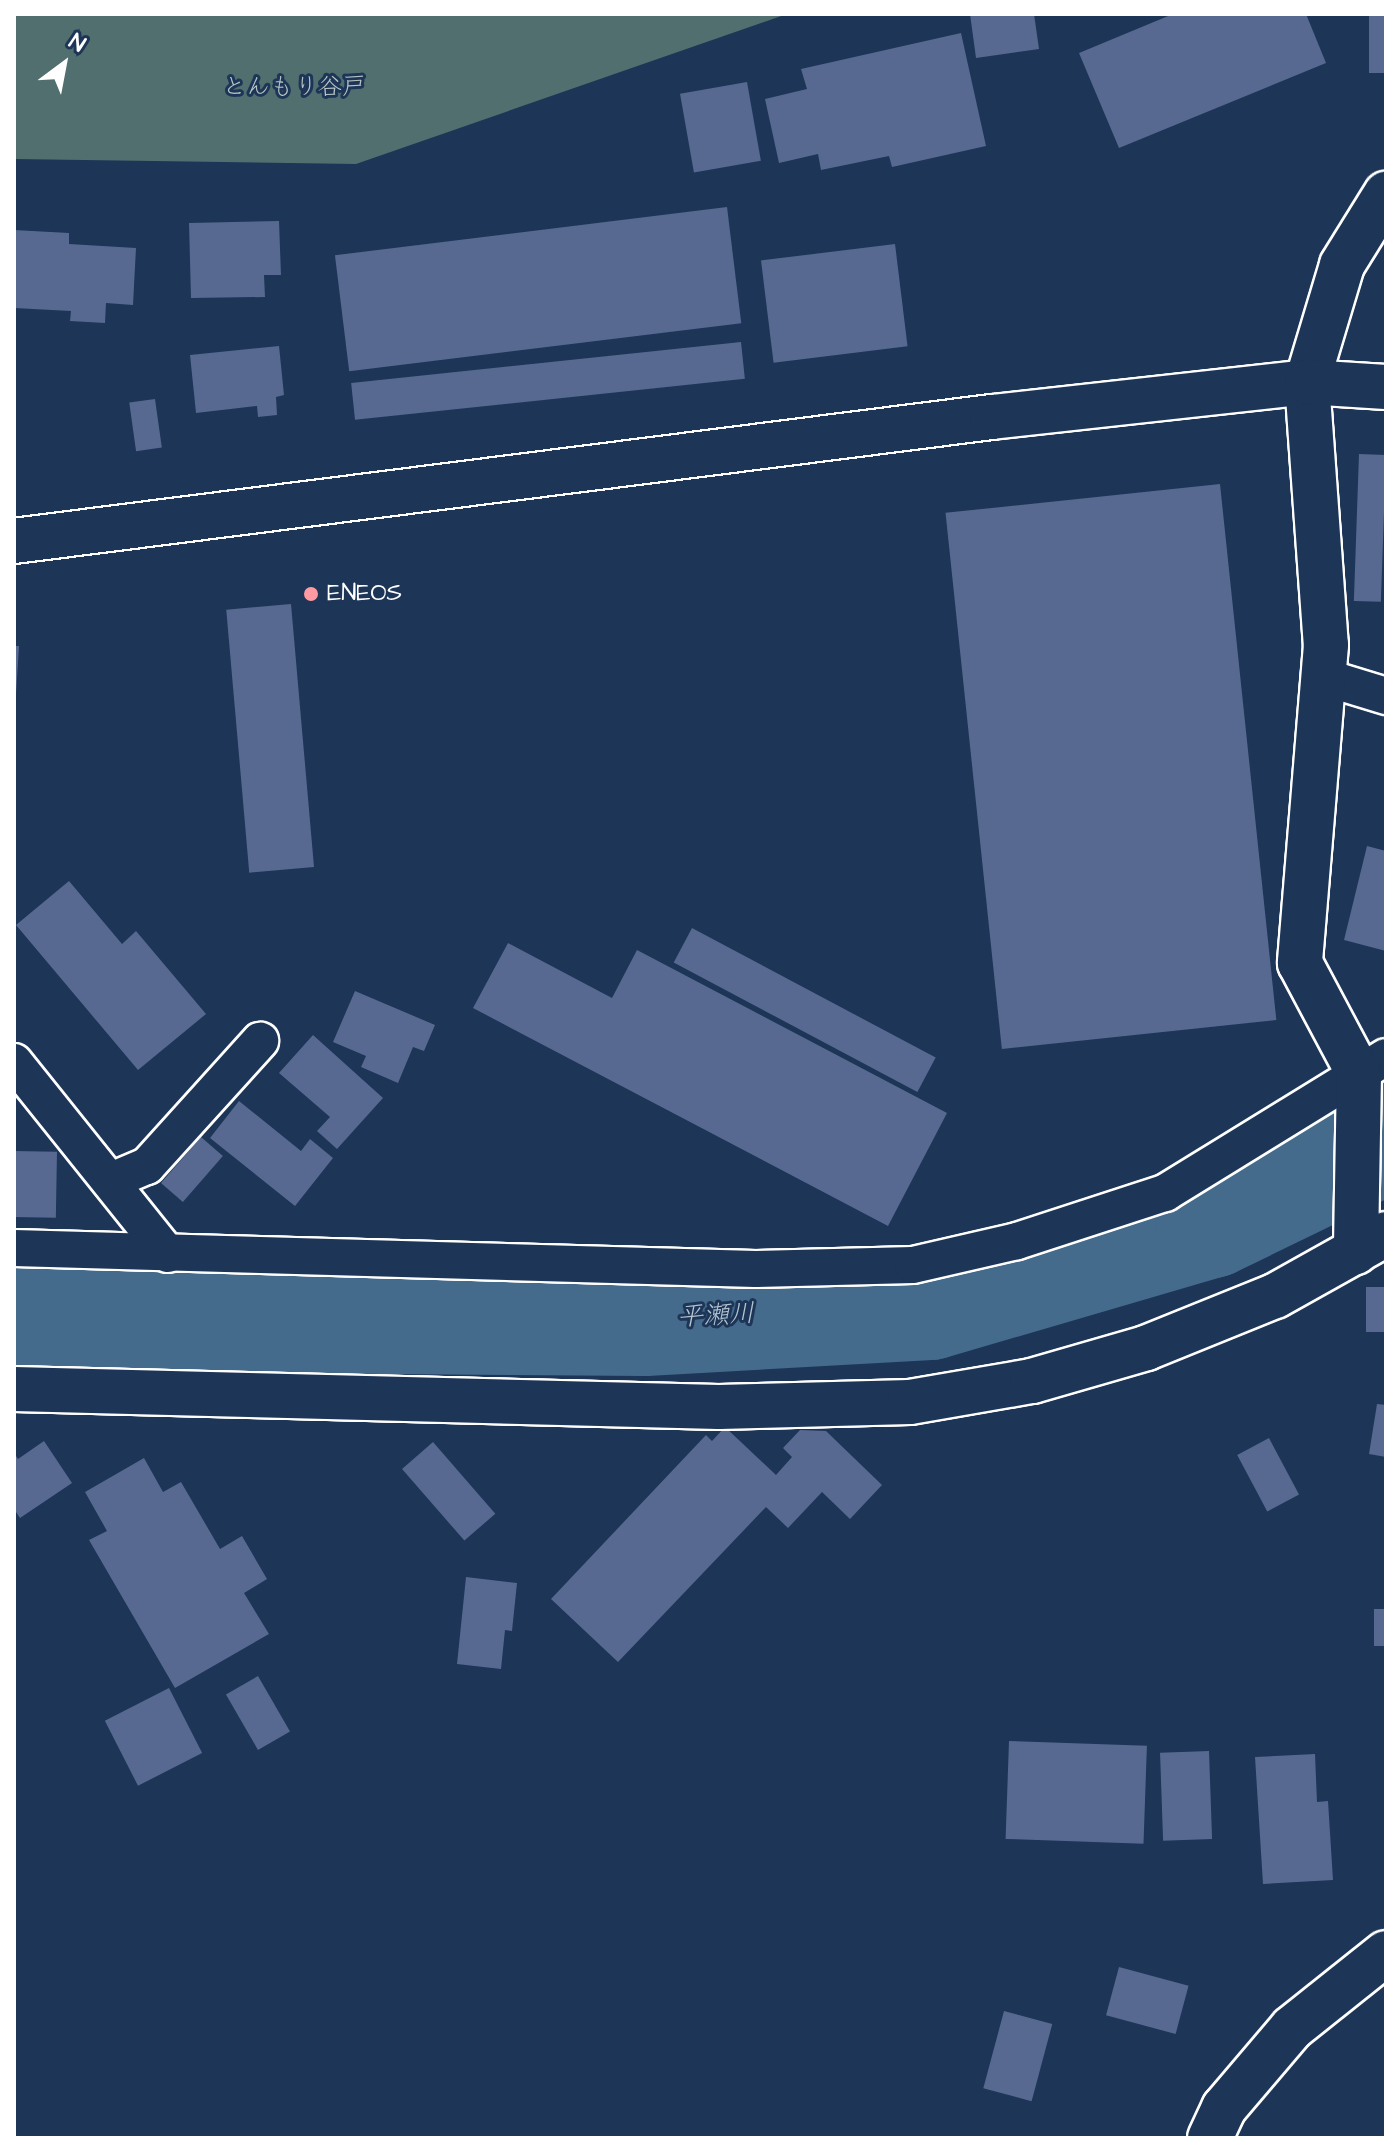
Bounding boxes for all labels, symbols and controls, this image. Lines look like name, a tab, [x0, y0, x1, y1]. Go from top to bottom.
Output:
north arrow	[24, 24, 104, 104]
text: N	[63, 26, 91, 60]
park label: とんもり谷戸	[222, 74, 366, 102]
place label: ENEOS	[327, 580, 402, 608]
marker: ENEOS	[302, 585, 320, 603]
water label: 平瀬川	[676, 1298, 756, 1334]

